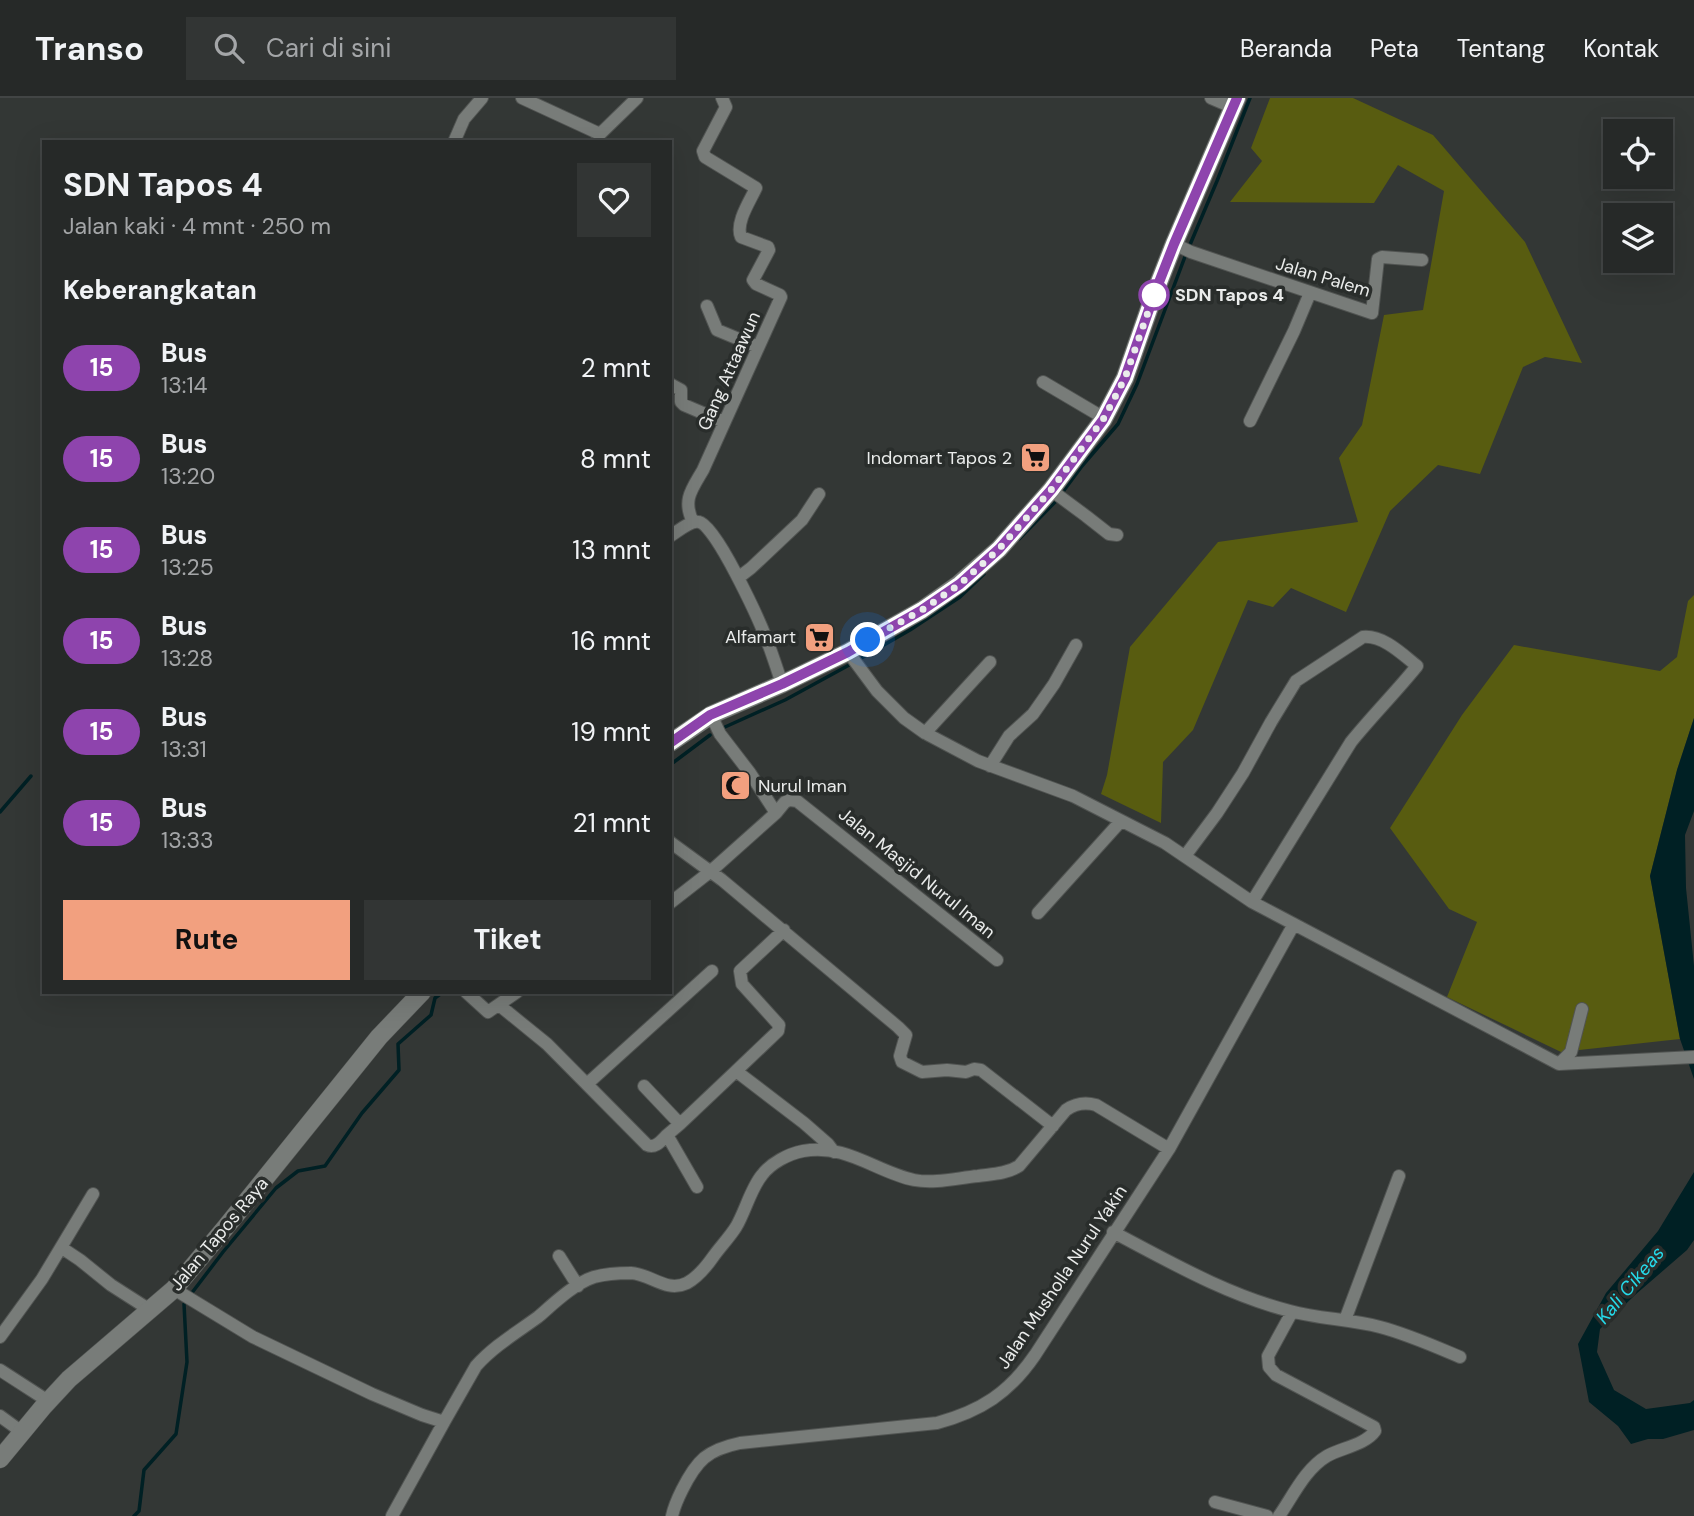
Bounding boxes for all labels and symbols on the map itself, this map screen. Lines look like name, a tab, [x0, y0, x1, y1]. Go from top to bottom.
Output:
street label: Jalan Palem	[1273, 251, 1373, 303]
marker: SDN Tapos 4	[1139, 280, 1169, 310]
place label: SDN Tapos 4	[1175, 283, 1284, 307]
street label: Gang Attaawun	[692, 308, 766, 434]
supermarket icon: Indomart Tapos 2	[1018, 441, 1052, 475]
place label: Indomart Tapos 2	[866, 446, 1012, 470]
supermarket icon: Alfamart	[802, 620, 836, 654]
your location	[850, 622, 885, 657]
place label: Alfamart	[725, 625, 796, 649]
mosque icon: Nurul Iman	[718, 769, 752, 803]
place label: Nurul Iman	[758, 774, 847, 798]
street label: Jalan Masjid Nurul Iman	[834, 802, 1000, 944]
street label: Jalan Tapos Raya	[164, 1172, 274, 1296]
street label: Jalan Musholla Nurul Yakin	[991, 1180, 1133, 1374]
water label: Kali Cikeas	[1590, 1241, 1670, 1329]

